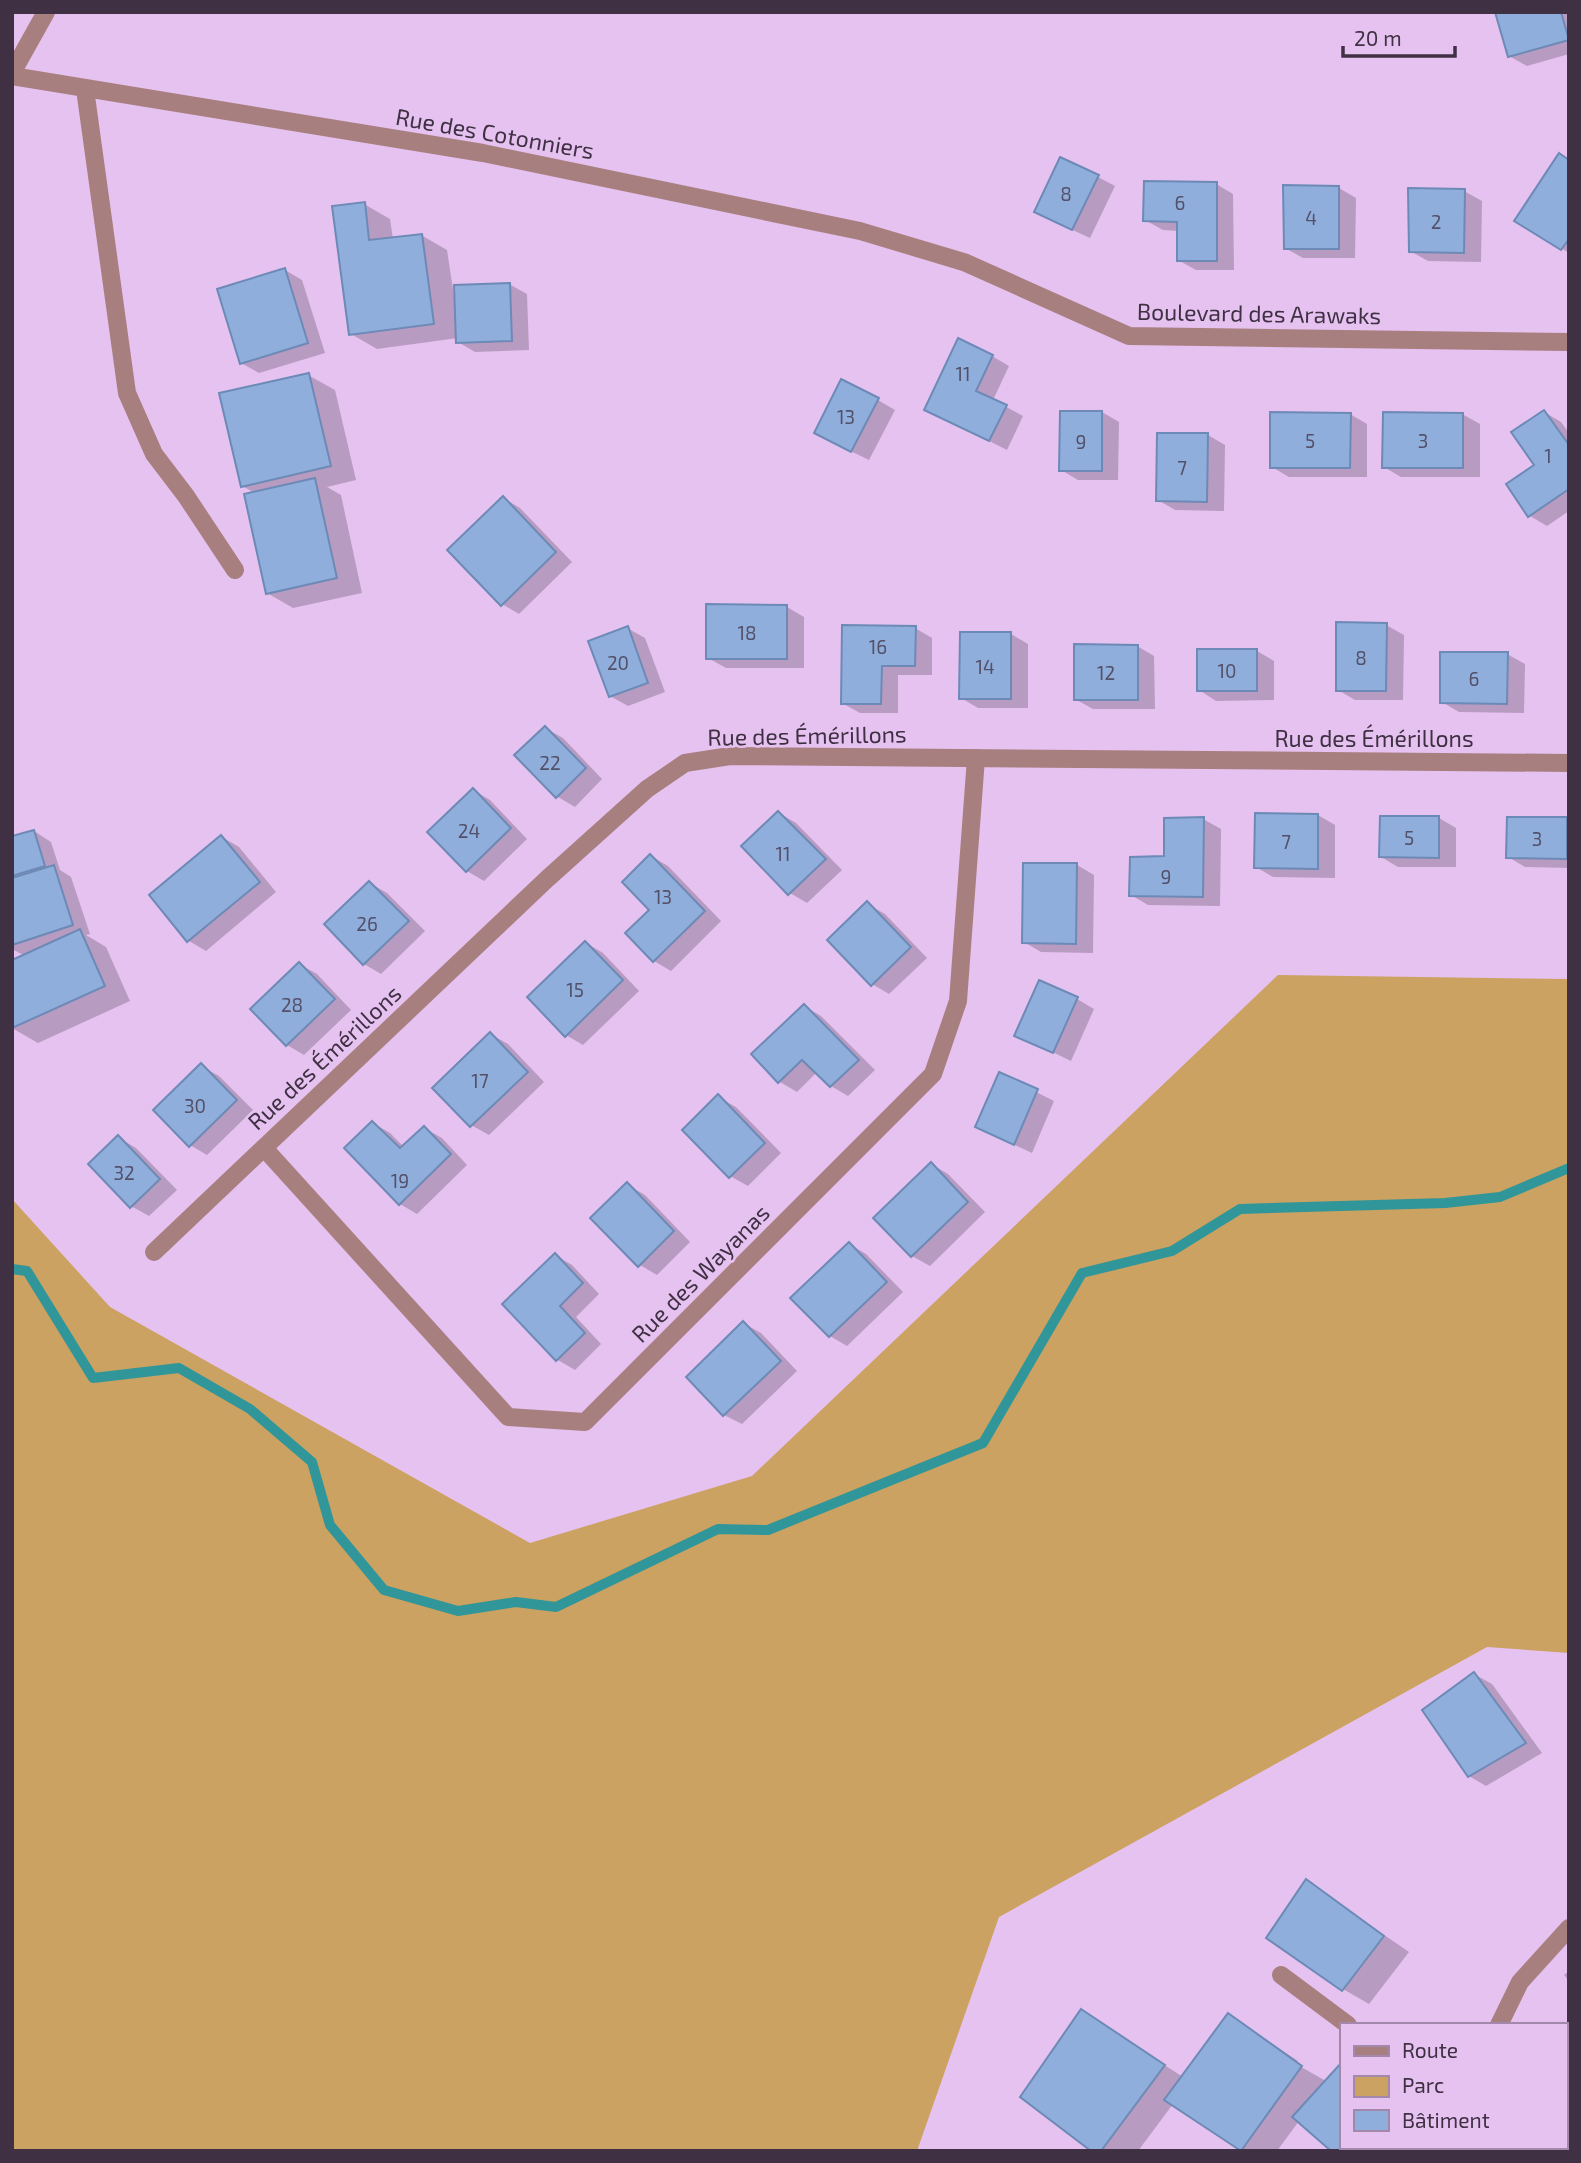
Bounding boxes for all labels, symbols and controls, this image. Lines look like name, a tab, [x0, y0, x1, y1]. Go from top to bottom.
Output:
scale bar	[1343, 14, 1455, 58]
text: 20 m	[1354, 25, 1402, 50]
street label: Rue des Cotonniers	[394, 102, 596, 164]
house number: 8	[1060, 182, 1072, 205]
house number: 6	[1175, 191, 1185, 214]
house number: 4	[1305, 206, 1317, 229]
house number: 2	[1431, 210, 1441, 233]
street label: Boulevard des Arawaks	[1137, 297, 1381, 329]
house number: 11	[955, 362, 971, 385]
house number: 13	[837, 405, 855, 428]
house number: 5	[1305, 429, 1315, 452]
house number: 3	[1418, 429, 1428, 452]
house number: 9	[1076, 430, 1086, 453]
house number: 1	[1544, 444, 1552, 467]
house number: 7	[1177, 456, 1187, 479]
house number: 18	[737, 621, 757, 644]
house number: 16	[869, 635, 887, 658]
house number: 8	[1355, 646, 1367, 669]
house number: 20	[607, 651, 629, 674]
house number: 14	[975, 655, 995, 678]
house number: 10	[1217, 659, 1237, 682]
house number: 12	[1097, 661, 1115, 684]
house number: 6	[1469, 667, 1479, 690]
street label: Rue des Émérillons	[707, 719, 907, 751]
street label: Rue des Émérillons	[1274, 724, 1474, 752]
house number: 22	[539, 751, 561, 774]
house number: 24	[458, 819, 480, 842]
house number: 5	[1404, 826, 1414, 849]
house number: 3	[1532, 827, 1542, 850]
house number: 7	[1281, 830, 1291, 853]
house number: 11	[775, 842, 791, 865]
house number: 9	[1161, 865, 1171, 888]
house number: 13	[654, 885, 672, 908]
house number: 26	[356, 912, 378, 935]
house number: 15	[566, 978, 584, 1001]
street label: Rue des Émérillons	[242, 979, 406, 1135]
house number: 28	[281, 993, 303, 1016]
house number: 17	[471, 1069, 489, 1092]
house number: 30	[184, 1094, 206, 1117]
house number: 32	[113, 1161, 135, 1184]
house number: 19	[391, 1169, 409, 1192]
street label: Rue des Wayanas	[625, 1198, 775, 1348]
legend	[1340, 2023, 1567, 2149]
text: Route	[1402, 2037, 1458, 2062]
text: Parc	[1402, 2072, 1444, 2097]
text: Bâtiment	[1402, 2107, 1490, 2132]

